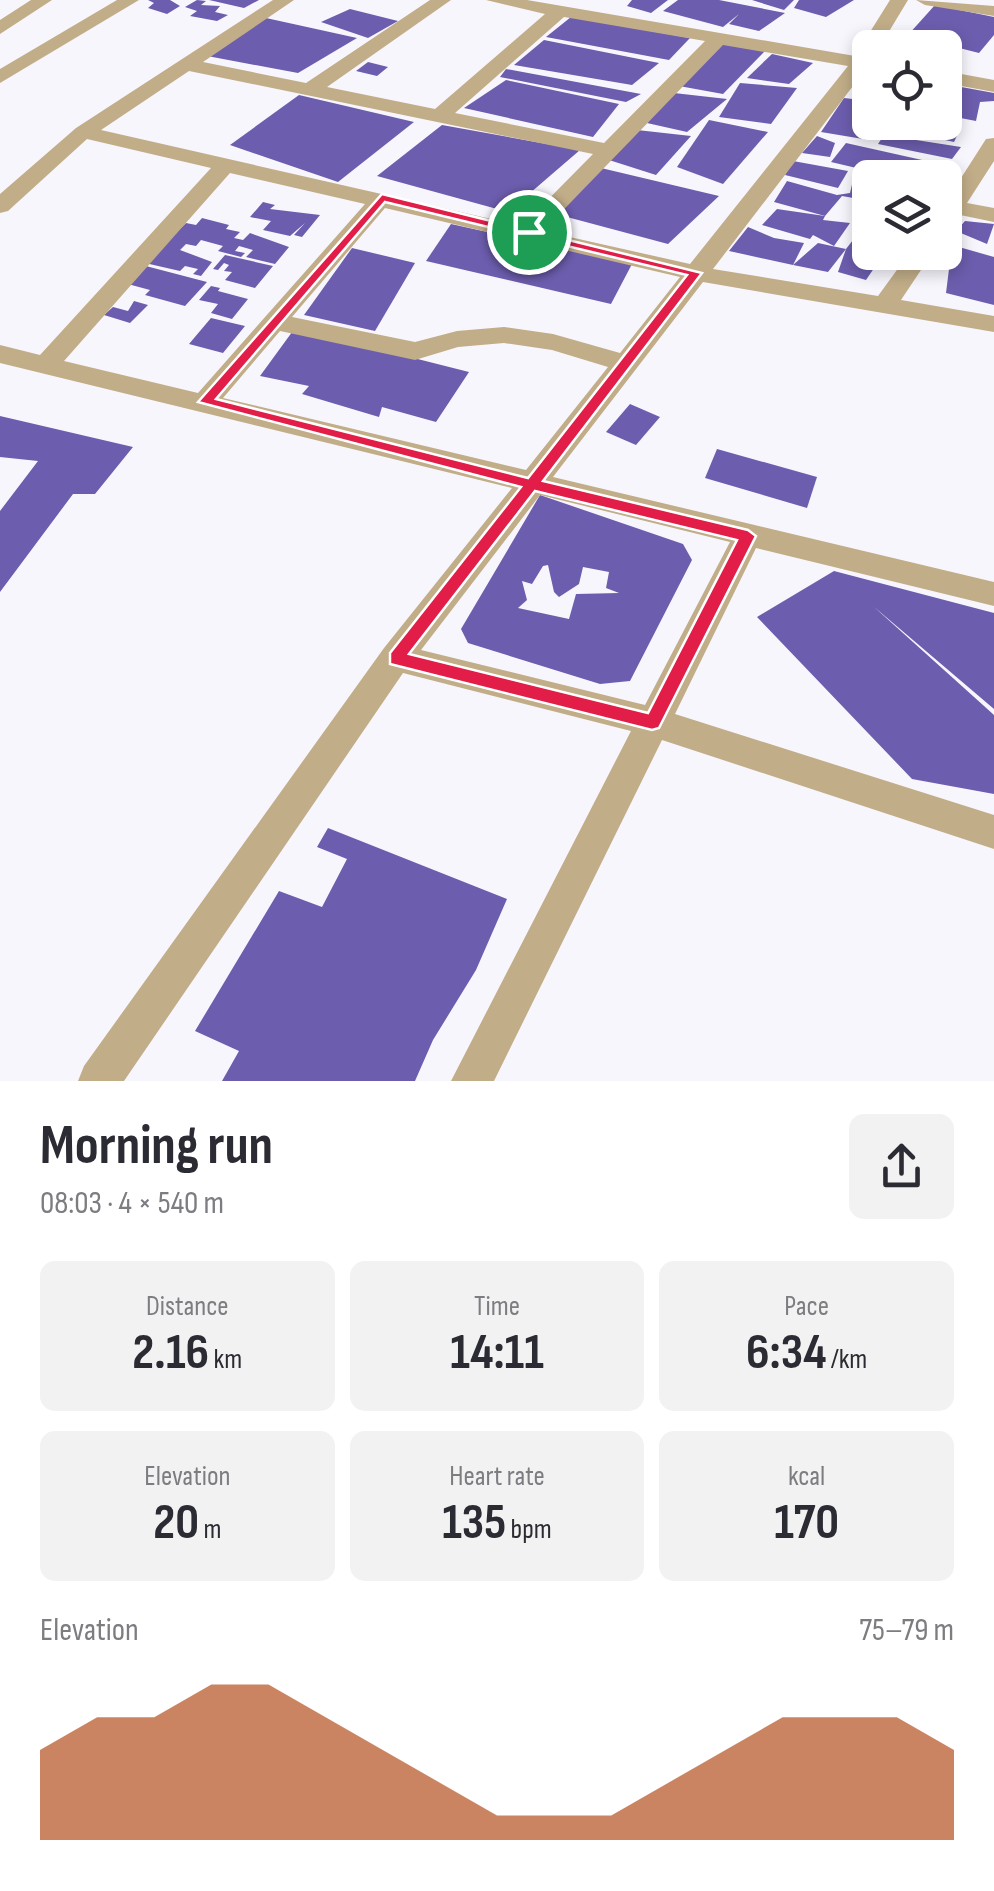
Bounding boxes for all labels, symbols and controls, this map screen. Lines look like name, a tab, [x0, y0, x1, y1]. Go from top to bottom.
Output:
map controls	[852, 30, 962, 270]
button: locate	[852, 30, 962, 140]
button: layers	[852, 160, 962, 270]
pin	[487, 190, 572, 275]
icon: arrive	[502, 205, 557, 260]
text: Morning run	[40, 1113, 273, 1180]
button: share	[849, 1114, 954, 1219]
text: 08:03 · 4 × 540 m	[40, 1184, 224, 1223]
text: Distance	[146, 1290, 229, 1323]
text: Time	[474, 1290, 520, 1323]
text: Pace	[784, 1290, 829, 1323]
text: 2.16	[132, 1323, 209, 1383]
text: 14:11	[450, 1323, 544, 1383]
text: 6:34	[746, 1323, 826, 1383]
text: km	[209, 1343, 242, 1376]
text: /km	[826, 1343, 867, 1376]
text: Elevation	[144, 1460, 231, 1493]
text: Heart rate	[449, 1460, 545, 1493]
text: kcal	[788, 1460, 825, 1493]
text: 20	[153, 1493, 199, 1553]
text: 135	[442, 1493, 506, 1553]
text: 170	[774, 1493, 839, 1553]
text: m	[199, 1513, 221, 1546]
text: bpm	[506, 1513, 552, 1546]
text: Elevation	[40, 1611, 139, 1650]
text: 75–79 m	[859, 1611, 954, 1650]

